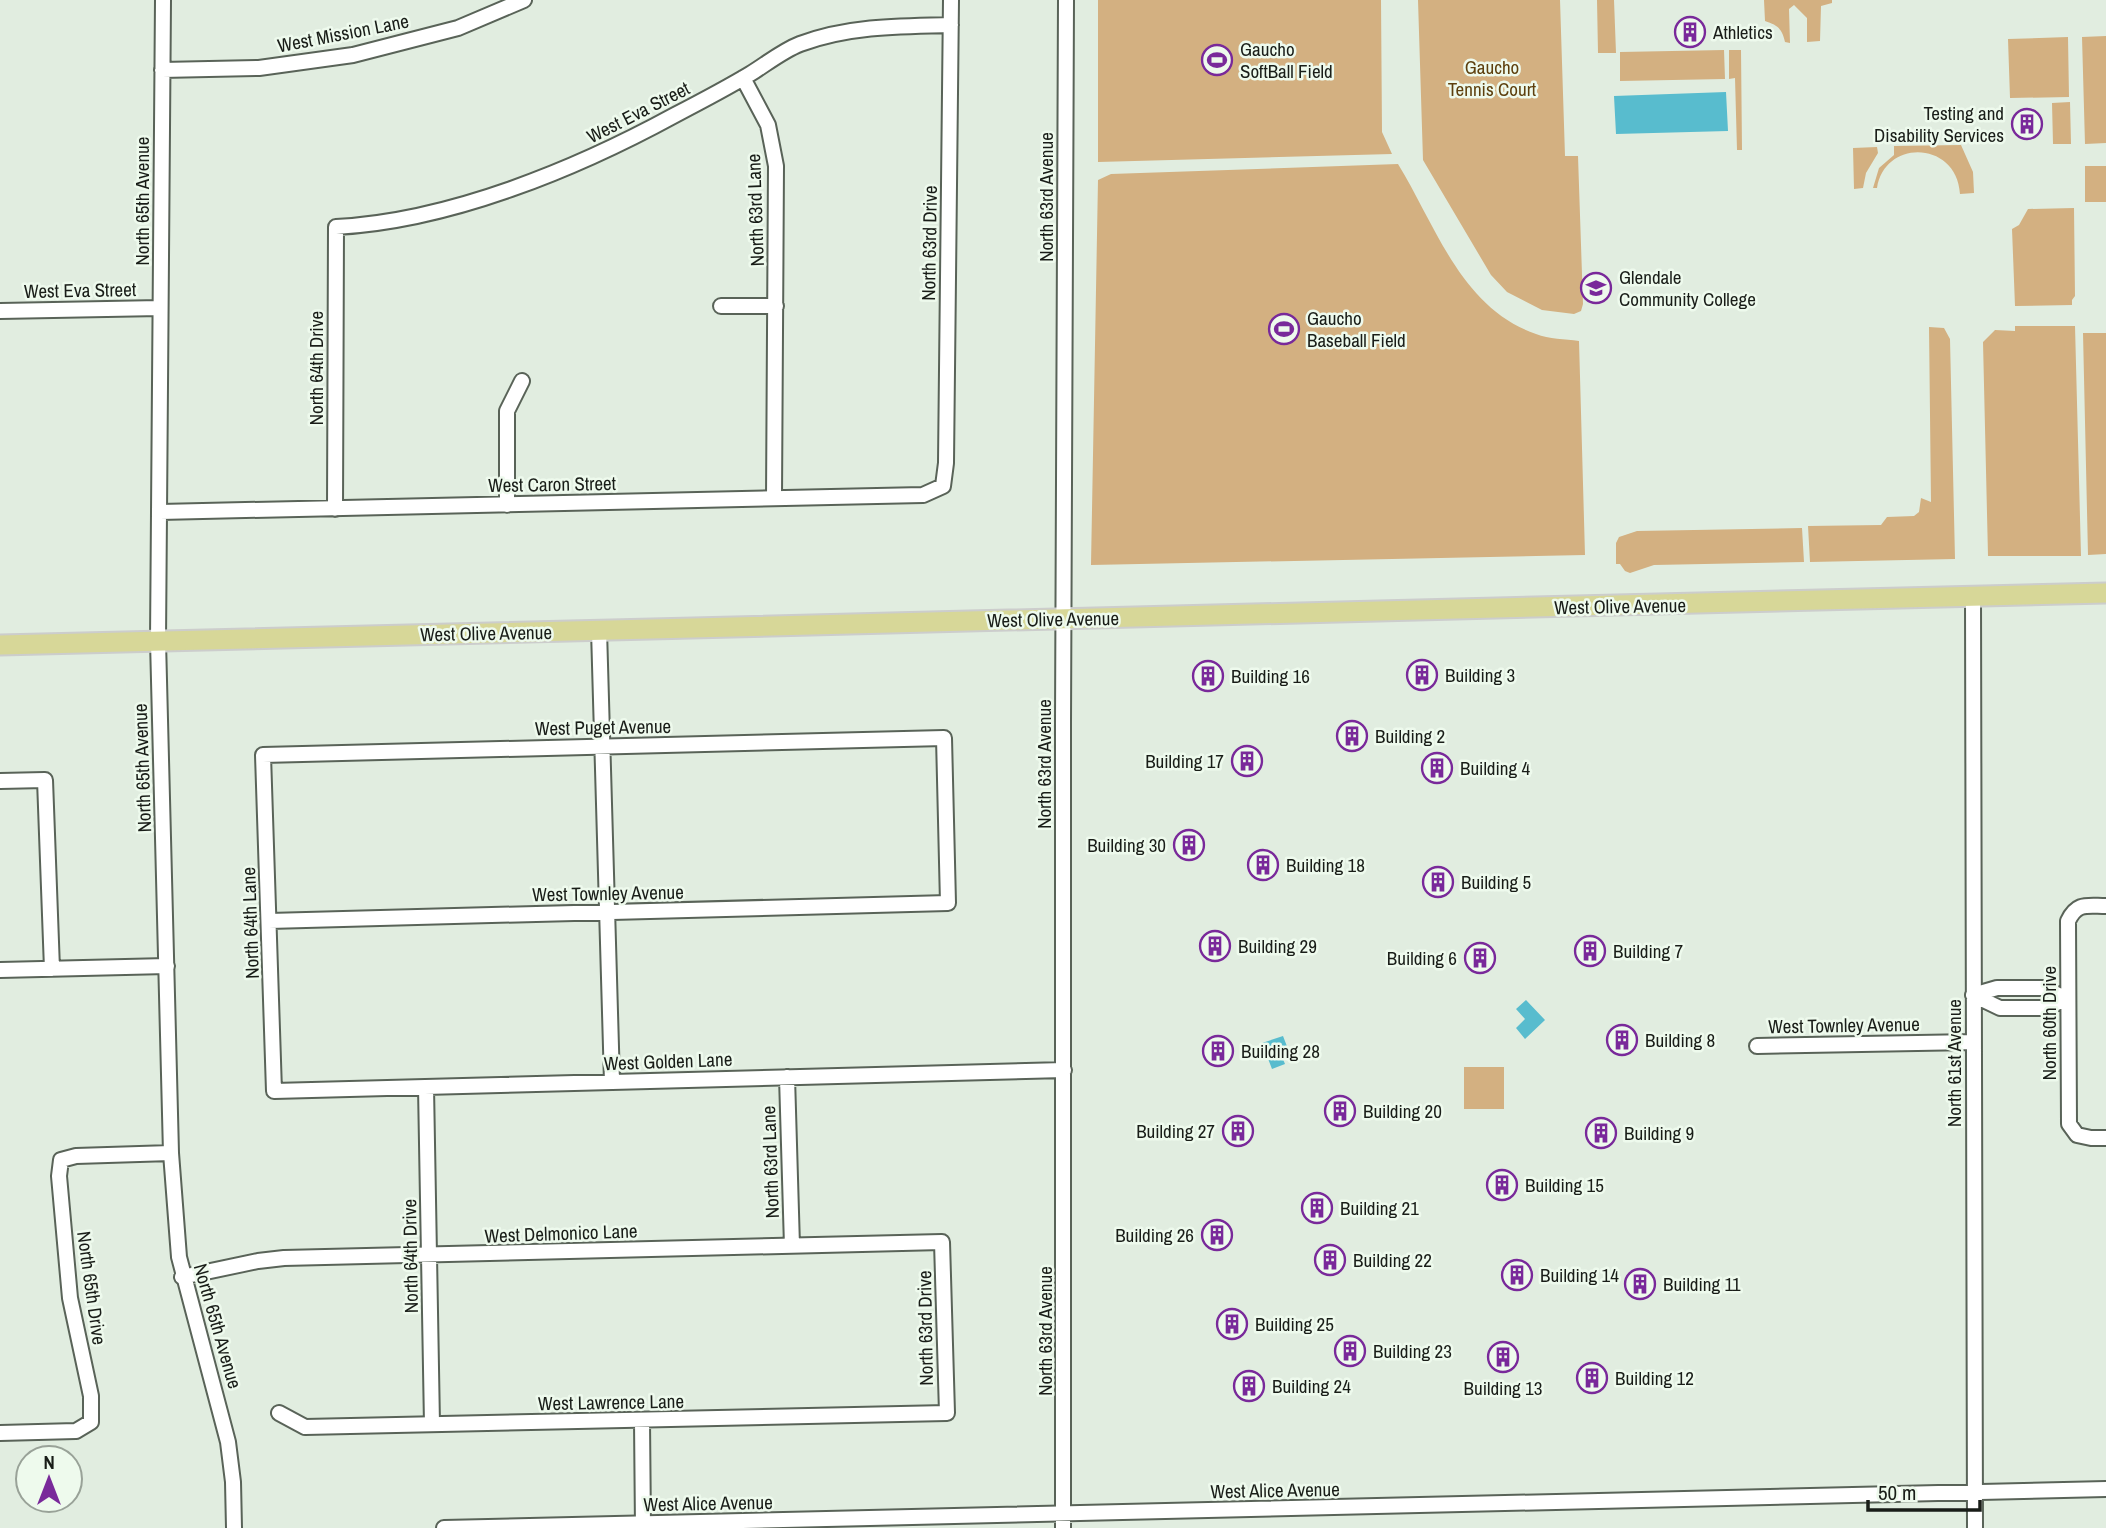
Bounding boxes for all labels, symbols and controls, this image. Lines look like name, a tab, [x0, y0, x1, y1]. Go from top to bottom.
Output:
street label: West Mission Lane	[275, 8, 411, 58]
building icon: Athletics	[1673, 15, 1707, 49]
place label: Athletics	[1712, 19, 1773, 45]
place label: Gaucho SoftBall Field	[1240, 36, 1333, 84]
sports icon: Gaucho SoftBall Field	[1200, 43, 1234, 77]
park label: Gaucho Tennis Court	[1448, 54, 1537, 102]
street label: West Eva Street	[582, 75, 695, 149]
place label: Testing and Disability Services	[1874, 100, 2004, 148]
building icon: Testing and Disability Services	[2010, 107, 2044, 141]
street label: North 63rd Avenue	[1033, 132, 1059, 262]
street label: North 65th Avenue	[129, 137, 155, 265]
street label: North 63rd Lane	[740, 153, 770, 267]
street label: North 63rd Drive	[915, 185, 943, 301]
place label: Glendale Community College	[1619, 264, 1756, 312]
school or university icon: Glendale Community College	[1579, 271, 1613, 305]
street label: West Eva Street	[24, 276, 137, 304]
place label: Gaucho Baseball Field	[1307, 305, 1406, 353]
street label: North 64th Drive	[303, 311, 329, 425]
sports icon: Gaucho Baseball Field	[1267, 312, 1301, 346]
street label: West Caron Street	[488, 470, 617, 498]
street label: West Olive Avenue	[1554, 592, 1686, 620]
street label: West Olive Avenue	[987, 605, 1119, 633]
street label: West Olive Avenue	[420, 619, 552, 647]
building icon: Building 3	[1405, 658, 1439, 692]
building icon: Building 16	[1191, 659, 1225, 693]
place label: Building 3	[1445, 662, 1515, 688]
place label: Building 16	[1231, 663, 1310, 689]
street label: North 63rd Avenue	[1031, 699, 1057, 829]
street label: North 65th Avenue	[127, 703, 157, 833]
street label: West Puget Avenue	[535, 713, 671, 741]
building icon: Building 2	[1335, 719, 1369, 753]
place label: Building 2	[1375, 723, 1445, 749]
building icon: Building 17	[1230, 744, 1264, 778]
place label: Building 17	[1145, 748, 1224, 774]
building icon: Building 4	[1420, 751, 1454, 785]
place label: Building 4	[1460, 755, 1531, 781]
building icon: Building 30	[1172, 828, 1206, 862]
place label: Building 30	[1087, 832, 1166, 858]
building icon: Building 18	[1246, 848, 1280, 882]
place label: Building 18	[1286, 852, 1365, 878]
building icon: Building 5	[1421, 865, 1455, 899]
street label: North 64th Lane	[235, 867, 265, 979]
place label: Building 5	[1461, 869, 1532, 895]
street label: West Townley Avenue	[532, 879, 684, 907]
building icon: Building 29	[1198, 929, 1232, 963]
place label: Building 29	[1238, 933, 1317, 959]
building icon: Building 7	[1573, 934, 1607, 968]
place label: Building 7	[1613, 938, 1684, 964]
building icon: Building 6	[1463, 941, 1497, 975]
place label: Building 6	[1387, 945, 1457, 971]
street label: North 60th Drive	[2036, 966, 2062, 1080]
street label: North 61st Avenue	[1941, 999, 1967, 1127]
street label: West Townley Avenue	[1768, 1011, 1920, 1039]
building icon: Building 8	[1605, 1023, 1639, 1057]
place label: Building 8	[1645, 1027, 1715, 1053]
building icon: Building 28	[1201, 1034, 1235, 1068]
place label: Building 28	[1241, 1038, 1320, 1064]
street label: West Golden Lane	[603, 1046, 733, 1076]
building icon: Building 20	[1323, 1094, 1357, 1128]
place label: Building 20	[1363, 1098, 1442, 1124]
street label: North 63rd Lane	[755, 1105, 785, 1219]
building icon: Building 27	[1221, 1114, 1255, 1148]
building icon: Building 9	[1584, 1116, 1618, 1150]
place label: Building 27	[1136, 1118, 1215, 1144]
place label: Building 9	[1624, 1120, 1694, 1146]
building icon: Building 15	[1485, 1168, 1519, 1202]
place label: Building 15	[1525, 1172, 1604, 1198]
building icon: Building 21	[1300, 1191, 1334, 1225]
place label: Building 21	[1340, 1195, 1419, 1221]
street label: North 64th Drive	[396, 1199, 424, 1313]
street label: West Delmonico Lane	[484, 1217, 638, 1249]
building icon: Building 26	[1200, 1218, 1234, 1252]
place label: Building 26	[1115, 1222, 1194, 1248]
street label: North 65th Drive	[71, 1230, 113, 1346]
building icon: Building 22	[1313, 1243, 1347, 1277]
place label: Building 22	[1353, 1247, 1432, 1273]
building icon: Building 14	[1500, 1258, 1534, 1292]
street label: North 65th Avenue	[188, 1261, 248, 1391]
place label: Building 14	[1540, 1262, 1619, 1288]
street label: North 63rd Avenue	[1032, 1266, 1058, 1396]
building icon: Building 11	[1623, 1267, 1657, 1301]
street label: North 63rd Drive	[911, 1270, 939, 1386]
place label: Building 11	[1663, 1271, 1741, 1297]
building icon: Building 25	[1215, 1307, 1249, 1341]
place label: Building 25	[1255, 1311, 1334, 1337]
building icon: Building 23	[1333, 1334, 1367, 1368]
place label: Building 23	[1373, 1338, 1452, 1364]
building icon: Building 13	[1486, 1340, 1520, 1374]
building icon: Building 12	[1575, 1361, 1609, 1395]
place label: Building 12	[1615, 1365, 1694, 1391]
building icon: Building 24	[1232, 1369, 1266, 1403]
place label: Building 24	[1272, 1373, 1351, 1399]
place label: Building 13	[1464, 1375, 1542, 1401]
street label: West Lawrence Lane	[538, 1388, 684, 1416]
north arrow	[14, 1444, 84, 1514]
text: N	[43, 1449, 55, 1475]
scale bar	[1868, 1468, 1980, 1512]
street label: West Alice Avenue	[1210, 1476, 1340, 1504]
text: 50 m	[1878, 1478, 1916, 1507]
street label: West Alice Avenue	[643, 1489, 773, 1517]

